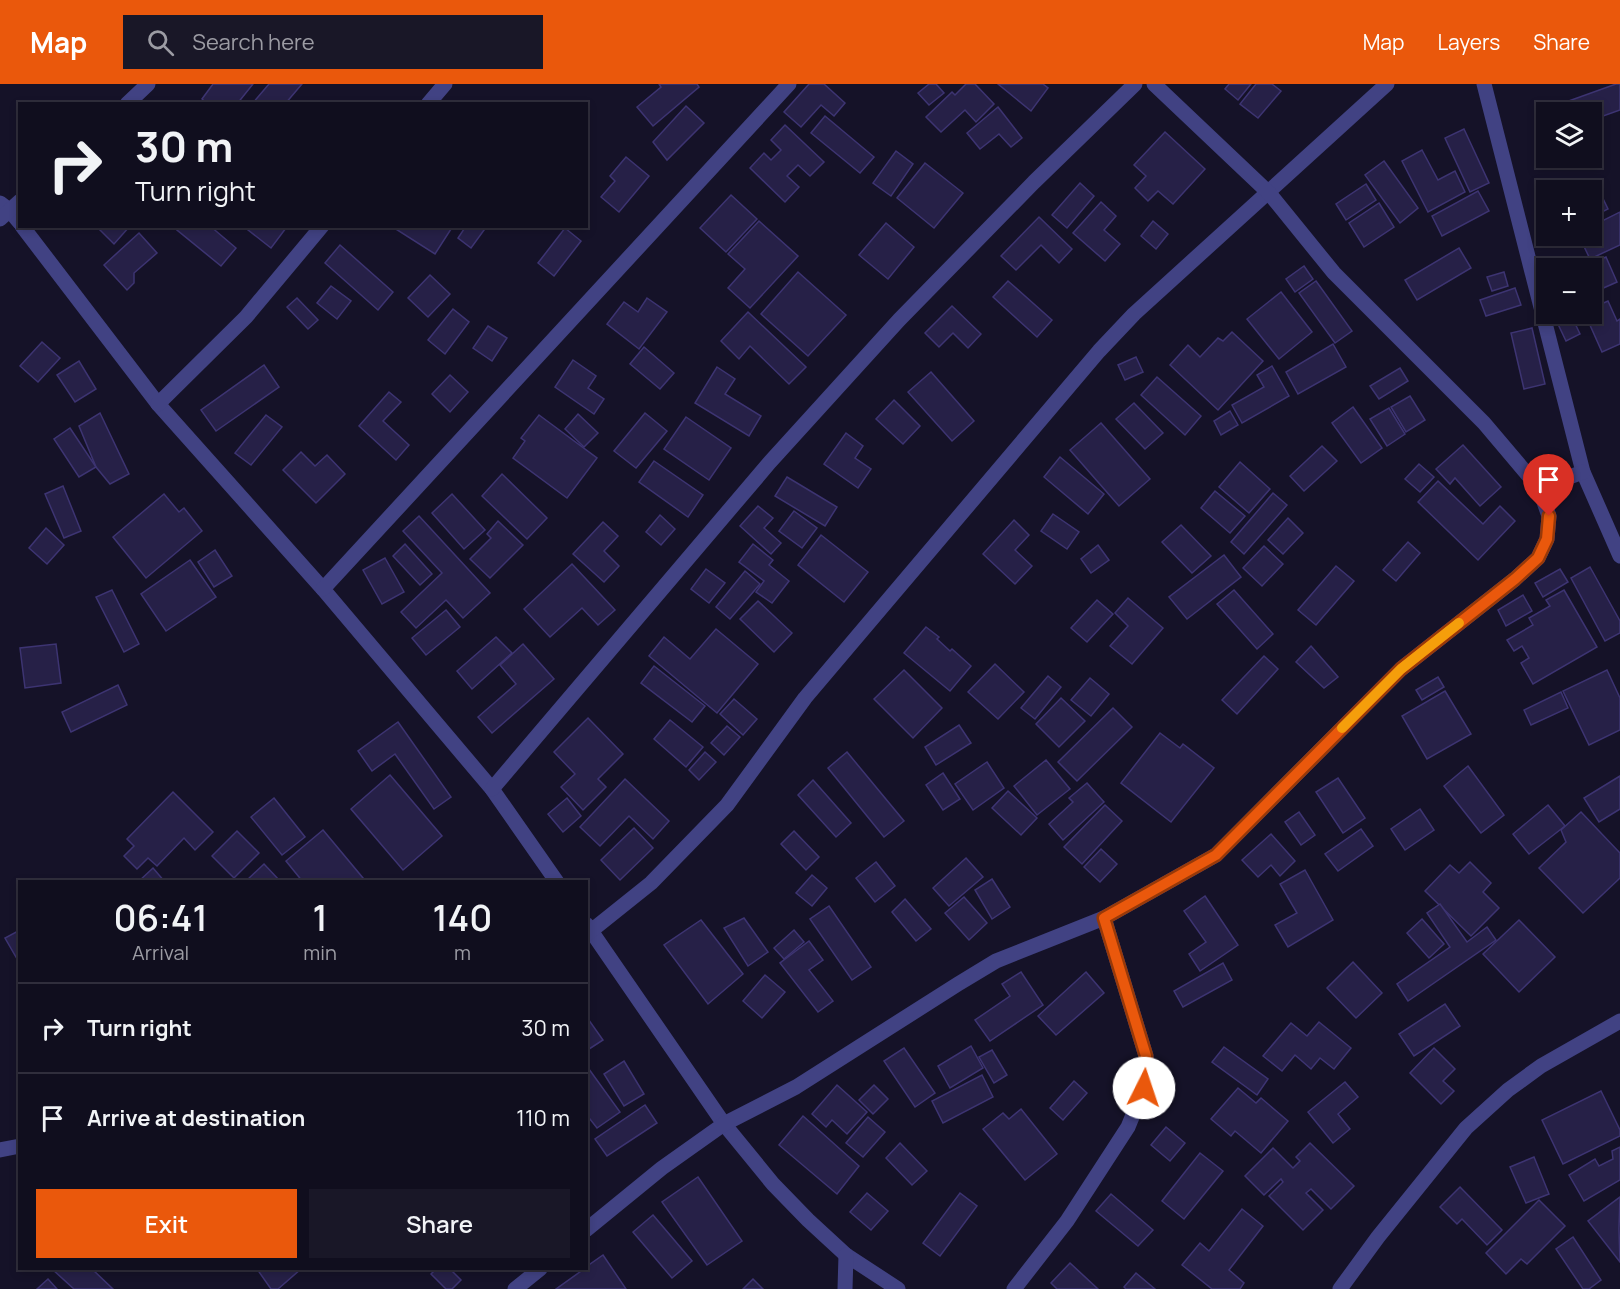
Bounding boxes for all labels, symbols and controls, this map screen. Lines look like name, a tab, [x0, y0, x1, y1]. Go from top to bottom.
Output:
search box	[123, 15, 543, 69]
text: Map	[30, 23, 87, 61]
icon: search	[144, 26, 177, 59]
text: Search here	[192, 27, 315, 57]
text: Map	[1363, 28, 1404, 56]
text: Layers	[1437, 28, 1500, 56]
text: Share	[1533, 28, 1590, 56]
map controls	[1536, 102, 1602, 324]
button: layers	[1536, 102, 1602, 168]
text: 30 m	[135, 117, 233, 175]
icon: right	[36, 126, 114, 204]
text: Turn right	[135, 172, 256, 209]
button: +	[1536, 180, 1602, 246]
button: −	[1536, 258, 1602, 324]
pin	[1523, 454, 1574, 516]
icon: arrive	[1532, 463, 1565, 496]
text: 06:41	[114, 893, 208, 942]
text: 1	[312, 893, 328, 942]
text: 140	[432, 893, 492, 942]
text: Arrival	[132, 939, 189, 966]
text: min	[303, 939, 337, 966]
text: m	[454, 939, 471, 966]
icon: right	[36, 1012, 69, 1045]
text: Turn right	[87, 1013, 192, 1043]
text: 30 m	[521, 1013, 570, 1043]
position arrow	[1112, 1056, 1176, 1120]
icon: arrive	[36, 1102, 69, 1135]
text: Arrive at destination	[87, 1103, 305, 1133]
text: 110 m	[516, 1103, 570, 1133]
button: Exit	[36, 1189, 297, 1258]
button: Share	[309, 1189, 570, 1258]

